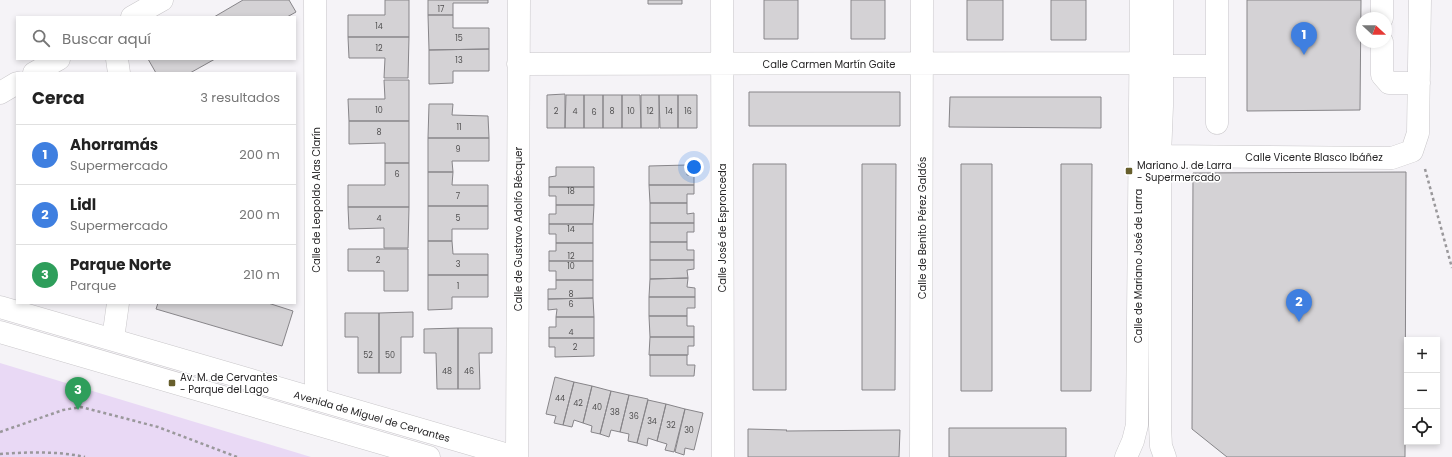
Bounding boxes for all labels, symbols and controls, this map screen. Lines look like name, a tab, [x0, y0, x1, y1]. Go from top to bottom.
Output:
house number: 17	[438, 4, 445, 15]
north arrow	[1356, 12, 1392, 48]
search box	[16, 16, 296, 60]
house number: 14	[375, 21, 383, 32]
pin: 1	[1291, 22, 1317, 55]
icon: search	[30, 27, 52, 49]
text: Buscar aquí	[62, 28, 151, 49]
house number: 15	[455, 33, 463, 44]
house number: 12	[375, 43, 383, 54]
house number: 13	[455, 55, 463, 66]
street label: Calle Carmen Martín Gaite	[762, 57, 896, 72]
text: Cerca	[32, 86, 85, 110]
text: 3 resultados	[200, 88, 280, 107]
house number: 10	[375, 105, 383, 116]
house number: 2	[554, 106, 559, 117]
house number: 4	[572, 106, 578, 117]
house number: 8	[609, 106, 615, 117]
house number: 10	[627, 106, 635, 117]
house number: 12	[646, 106, 654, 117]
house number: 14	[665, 106, 673, 117]
house number: 16	[684, 106, 692, 117]
house number: 6	[591, 107, 597, 118]
house number: 11	[456, 122, 462, 133]
street label: Calle de Leopoldo Alas Clarín	[309, 127, 324, 273]
house number: 8	[376, 127, 382, 138]
text: Ahorramás	[70, 134, 158, 155]
house number: 9	[455, 144, 461, 155]
text: 1	[43, 145, 47, 164]
text: 200 m	[239, 145, 280, 164]
street label: Calle de Gustavo Adolfo Bécquer	[511, 146, 526, 311]
street label: Calle Vicente Blasco Ibáñez	[1245, 150, 1383, 165]
text: Supermercado	[70, 156, 168, 175]
your location	[684, 157, 704, 177]
street label: Calle de Benito Pérez Galdós	[915, 157, 930, 299]
place label: Mariano J. de Larra - Supermercado	[1137, 158, 1232, 185]
street label: Calle José de Espronceda	[715, 163, 730, 293]
marker: Mariano J. de Larra - Supermercado	[1124, 166, 1134, 176]
house number: 6	[394, 169, 400, 180]
house number: 18	[567, 186, 575, 197]
street label: Calle de Mariano José de Larra	[1131, 189, 1146, 343]
house number: 7	[456, 191, 461, 202]
text: Lidl	[70, 194, 96, 215]
text: 2	[41, 205, 49, 224]
text: 200 m	[239, 205, 280, 224]
house number: 4	[376, 213, 382, 224]
house number: 5	[455, 213, 461, 224]
text: Supermercado	[70, 216, 168, 235]
house number: 14	[567, 224, 575, 235]
house number: 12	[567, 251, 575, 262]
text: Parque Norte	[70, 254, 171, 275]
house number: 2	[376, 255, 381, 266]
house number: 3	[456, 259, 461, 270]
house number: 10	[567, 261, 575, 272]
text: 3	[41, 265, 49, 284]
text: 210 m	[243, 265, 280, 284]
text: Parque	[70, 276, 116, 295]
house number: 1	[457, 281, 459, 292]
house number: 8	[568, 289, 574, 300]
pin: 2	[1286, 289, 1312, 322]
house number: 6	[568, 299, 574, 310]
house number: 4	[568, 327, 574, 338]
map controls	[1404, 337, 1440, 445]
button: +	[1404, 337, 1440, 373]
house number: 2	[573, 342, 578, 353]
house number: 52	[363, 350, 373, 361]
house number: 50	[385, 350, 395, 361]
house number: 48	[442, 366, 452, 377]
house number: 46	[464, 366, 474, 377]
place label: Av. M. de Cervantes - Parque del Lago	[180, 370, 278, 397]
button: −	[1404, 373, 1440, 409]
pin: 3	[65, 377, 91, 410]
marker: Av. M. de Cervantes - Parque del Lago	[167, 378, 177, 388]
street label: Avenida de Miguel de Cervantes	[292, 387, 452, 446]
house number: 44	[555, 393, 565, 404]
house number: 42	[573, 398, 583, 409]
house number: 40	[592, 402, 602, 413]
house number: 38	[610, 407, 620, 418]
button: locate	[1404, 409, 1440, 445]
house number: 36	[629, 411, 639, 422]
house number: 34	[647, 416, 657, 427]
house number: 32	[666, 420, 676, 431]
house number: 30	[684, 425, 694, 436]

